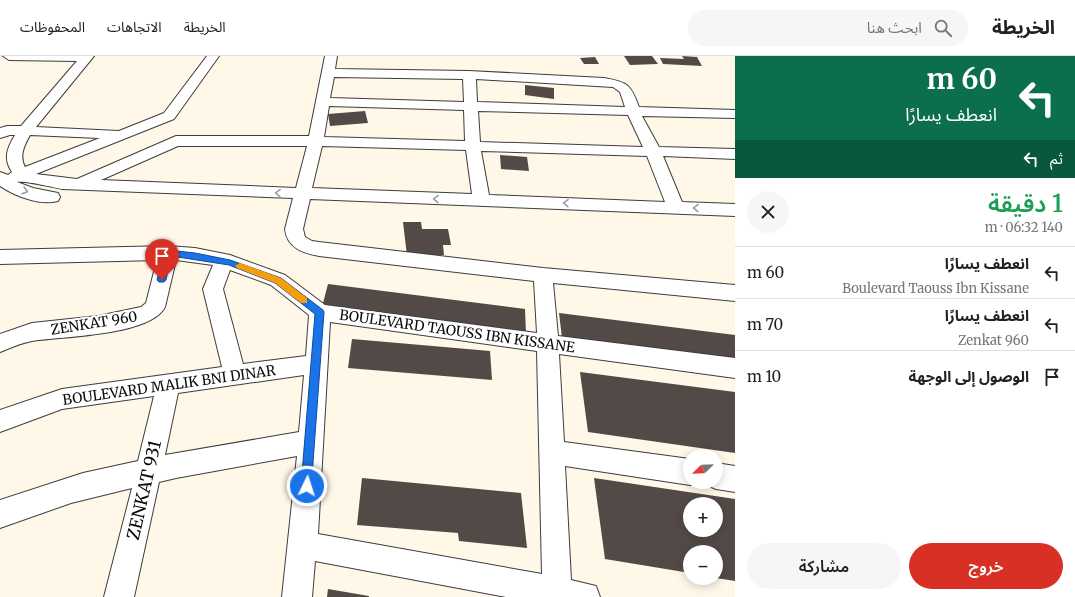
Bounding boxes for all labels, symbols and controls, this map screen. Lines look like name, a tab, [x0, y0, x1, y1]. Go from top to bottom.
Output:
search box	[688, 10, 968, 46]
text: الخريطة	[992, 15, 1055, 39]
icon: search	[932, 17, 954, 39]
text: المحفوظات	[20, 18, 85, 36]
text: الاتجاهات	[107, 18, 162, 36]
text: الخريطة	[184, 18, 226, 36]
text: ابحث هنا	[867, 18, 922, 37]
text: 60 m	[927, 61, 997, 97]
icon: left	[1011, 72, 1063, 124]
text: انعطف يسارًا	[905, 103, 997, 126]
icon: left	[1020, 148, 1042, 170]
text: ثم	[1050, 149, 1063, 168]
one-way arrow	[21, 186, 28, 195]
text: 1 دقيقة	[988, 188, 1063, 219]
one-way arrow	[275, 189, 281, 197]
button: close	[747, 191, 789, 233]
one-way arrow	[433, 194, 439, 203]
one-way arrow	[563, 199, 569, 208]
one-way arrow	[693, 204, 699, 213]
text: 140 m · 06:32	[985, 219, 1063, 236]
pin	[145, 239, 179, 280]
icon: arrive	[151, 245, 173, 267]
text: انعطف يسارًا	[945, 254, 1029, 273]
icon: left	[1041, 262, 1063, 284]
text: 60 m	[747, 263, 784, 282]
text: Boulevard Taouss Ibn Kissane	[842, 280, 1029, 297]
street label: BOULEVARD TAOUSS IBN KISSANE	[338, 306, 576, 356]
text: انعطف يسارًا	[945, 306, 1029, 325]
street label: ZENKAT 960	[49, 307, 139, 339]
icon: left	[1041, 314, 1063, 336]
text: 70 m	[747, 315, 783, 334]
text: Zenkat 960	[958, 332, 1029, 349]
street label: BOULEVARD MALIK BNI DINAR	[61, 361, 277, 409]
icon: arrive	[1041, 366, 1063, 388]
text: 10 m	[747, 367, 781, 386]
text: الوصول إلى الوجهة	[909, 367, 1029, 386]
street label: ZENKAT 931	[122, 438, 166, 542]
north arrow	[683, 449, 723, 489]
map controls	[683, 449, 723, 585]
position arrow	[286, 465, 328, 507]
button: +	[683, 497, 723, 537]
button: مشاركة	[747, 543, 901, 589]
button: خروج	[909, 543, 1063, 589]
button: −	[683, 545, 723, 585]

